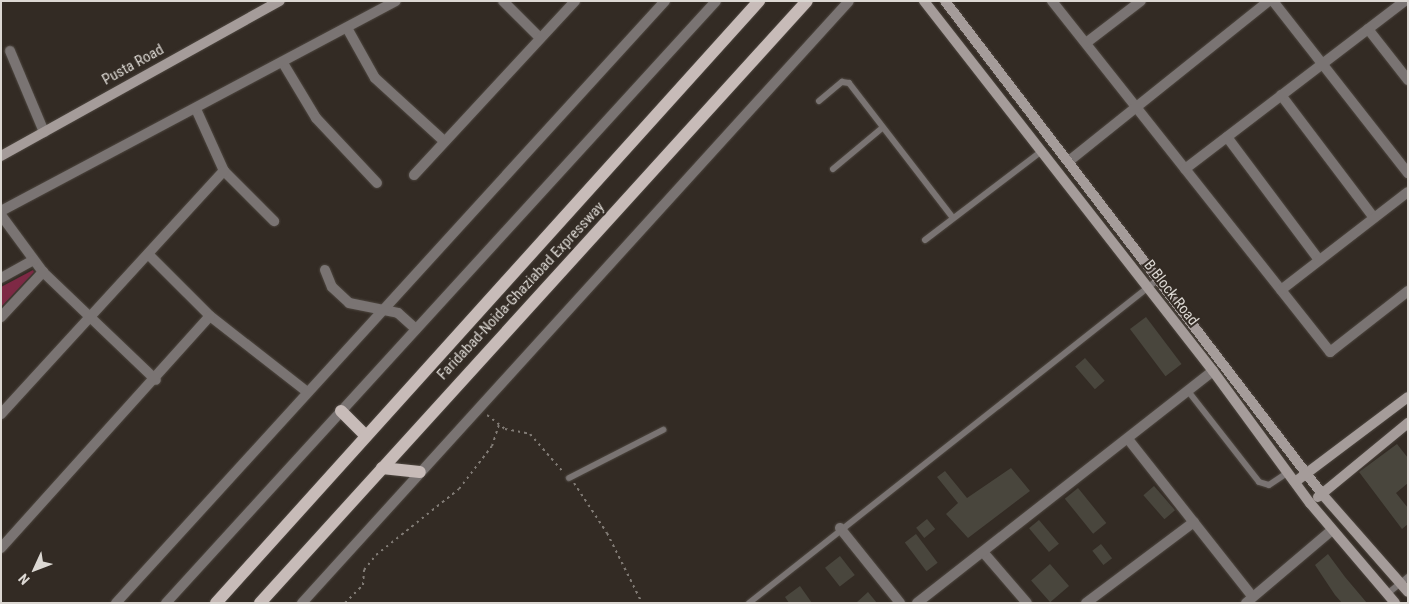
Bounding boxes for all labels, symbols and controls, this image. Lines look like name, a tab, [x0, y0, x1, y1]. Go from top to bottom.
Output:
street label: Pusta Road	[99, 41, 167, 89]
street label: Faridabad-Noida-Ghaziabad Expressway	[434, 198, 608, 384]
street label: B Block Road	[1140, 257, 1202, 329]
north arrow	[10, 544, 60, 594]
text: N	[15, 571, 33, 588]

